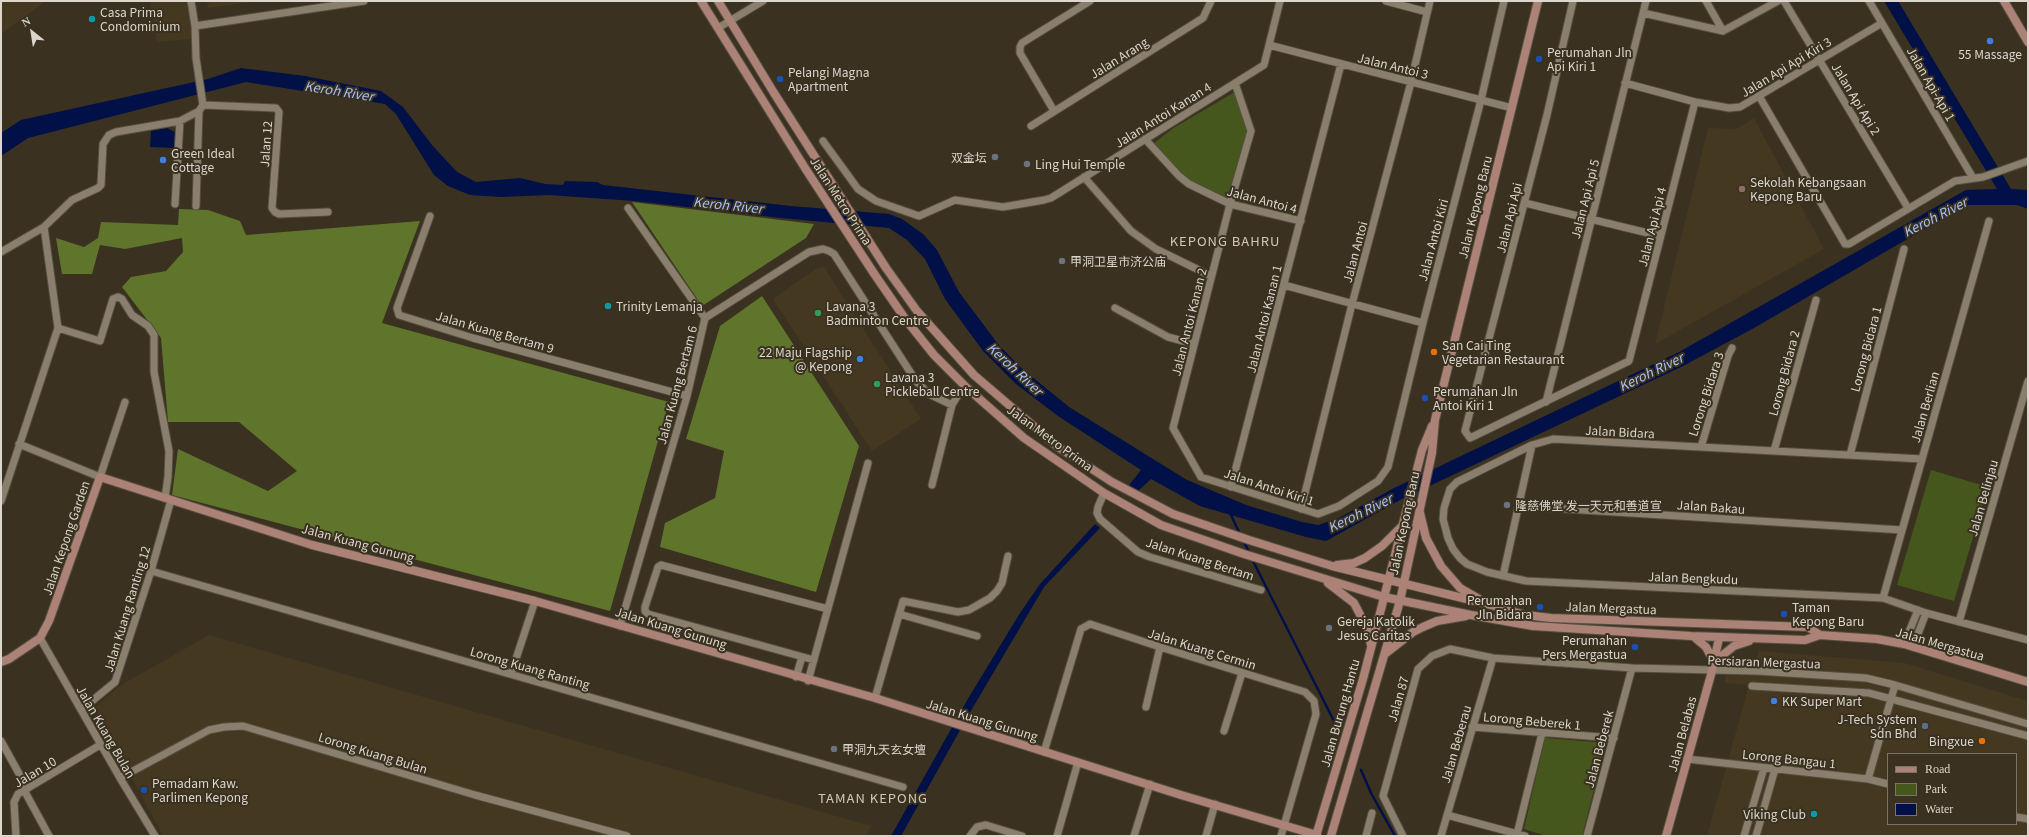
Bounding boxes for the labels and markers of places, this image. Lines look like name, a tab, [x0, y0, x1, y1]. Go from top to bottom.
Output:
place label: Casa Prima Condominium	[100, 5, 180, 33]
marker: Casa Prima Condominium	[87, 14, 97, 24]
marker: 55 Massage	[1985, 36, 1995, 46]
place label: Perumahan Jln Api Kiri 1	[1547, 45, 1632, 73]
place label: 55 Massage	[1958, 47, 2022, 61]
marker: Perumahan Jln Api Kiri 1	[1534, 54, 1544, 64]
place label: Pelangi Magna Apartment	[788, 65, 869, 93]
marker: Pelangi Magna Apartment	[775, 74, 785, 84]
place label: Green Ideal Cottage	[171, 146, 235, 174]
place label: 双金坛	[951, 150, 987, 164]
marker: 双金坛	[990, 152, 1000, 162]
marker: Green Ideal Cottage	[158, 155, 168, 165]
place label: Ling Hui Temple	[1035, 157, 1125, 171]
marker: Ling Hui Temple	[1022, 159, 1032, 169]
place label: Sekolah Kebangsaan Kepong Baru	[1750, 175, 1866, 203]
marker: Sekolah Kebangsaan Kepong Baru	[1737, 184, 1747, 194]
place label: 甲洞卫星市济公庙	[1070, 254, 1166, 268]
marker: 甲洞卫星市济公庙	[1057, 256, 1067, 266]
place label: Trinity Lemanja	[616, 299, 703, 313]
place label: Lavana 3 Badminton Centre	[826, 299, 929, 327]
marker: Trinity Lemanja	[603, 301, 613, 311]
marker: Lavana 3 Badminton Centre	[813, 308, 823, 318]
place label: San Cai Ting Vegetarian Restaurant	[1442, 338, 1564, 366]
place label: 22 Maju Flagship @ Kepong	[759, 345, 852, 373]
marker: San Cai Ting Vegetarian Restaurant	[1429, 347, 1439, 357]
marker: 22 Maju Flagship @ Kepong	[855, 354, 865, 364]
place label: Lavana 3 Pickleball Centre	[885, 370, 979, 398]
marker: Lavana 3 Pickleball Centre	[872, 379, 882, 389]
place label: Perumahan Jln Antoi Kiri 1	[1433, 384, 1518, 412]
marker: Perumahan Jln Antoi Kiri 1	[1420, 393, 1430, 403]
place label: 隆慈佛堂 发一天元和善道宣	[1515, 498, 1662, 512]
marker: 隆慈佛堂 发一天元和善道宣	[1502, 500, 1512, 510]
place label: Perumahan Jln Bidara	[1467, 593, 1532, 621]
place label: Taman Kepong Baru	[1792, 600, 1864, 628]
marker: Perumahan Jln Bidara	[1535, 602, 1545, 612]
marker: Taman Kepong Baru	[1779, 609, 1789, 619]
place label: Gereja Katolik Jesus Caritas	[1337, 614, 1415, 642]
marker: Gereja Katolik Jesus Caritas	[1324, 623, 1334, 633]
place label: Perumahan Pers Mergastua	[1542, 633, 1627, 661]
marker: Perumahan Pers Mergastua	[1630, 642, 1640, 652]
place label: KK Super Mart	[1782, 694, 1862, 708]
marker: KK Super Mart	[1769, 696, 1779, 706]
place label: J-Tech System Sdn Bhd	[1837, 712, 1917, 740]
marker: J-Tech System Sdn Bhd	[1920, 721, 1930, 731]
place label: Bingxue	[1929, 734, 1974, 748]
marker: Bingxue	[1977, 736, 1987, 746]
place label: 甲洞九天玄女壇	[842, 742, 926, 756]
marker: 甲洞九天玄女壇	[829, 744, 839, 754]
place label: Pemadam Kaw. Parlimen Kepong	[152, 776, 248, 804]
marker: Pemadam Kaw. Parlimen Kepong	[139, 785, 149, 795]
place label: Viking Club	[1743, 807, 1806, 821]
marker: Viking Club	[1809, 809, 1819, 819]

